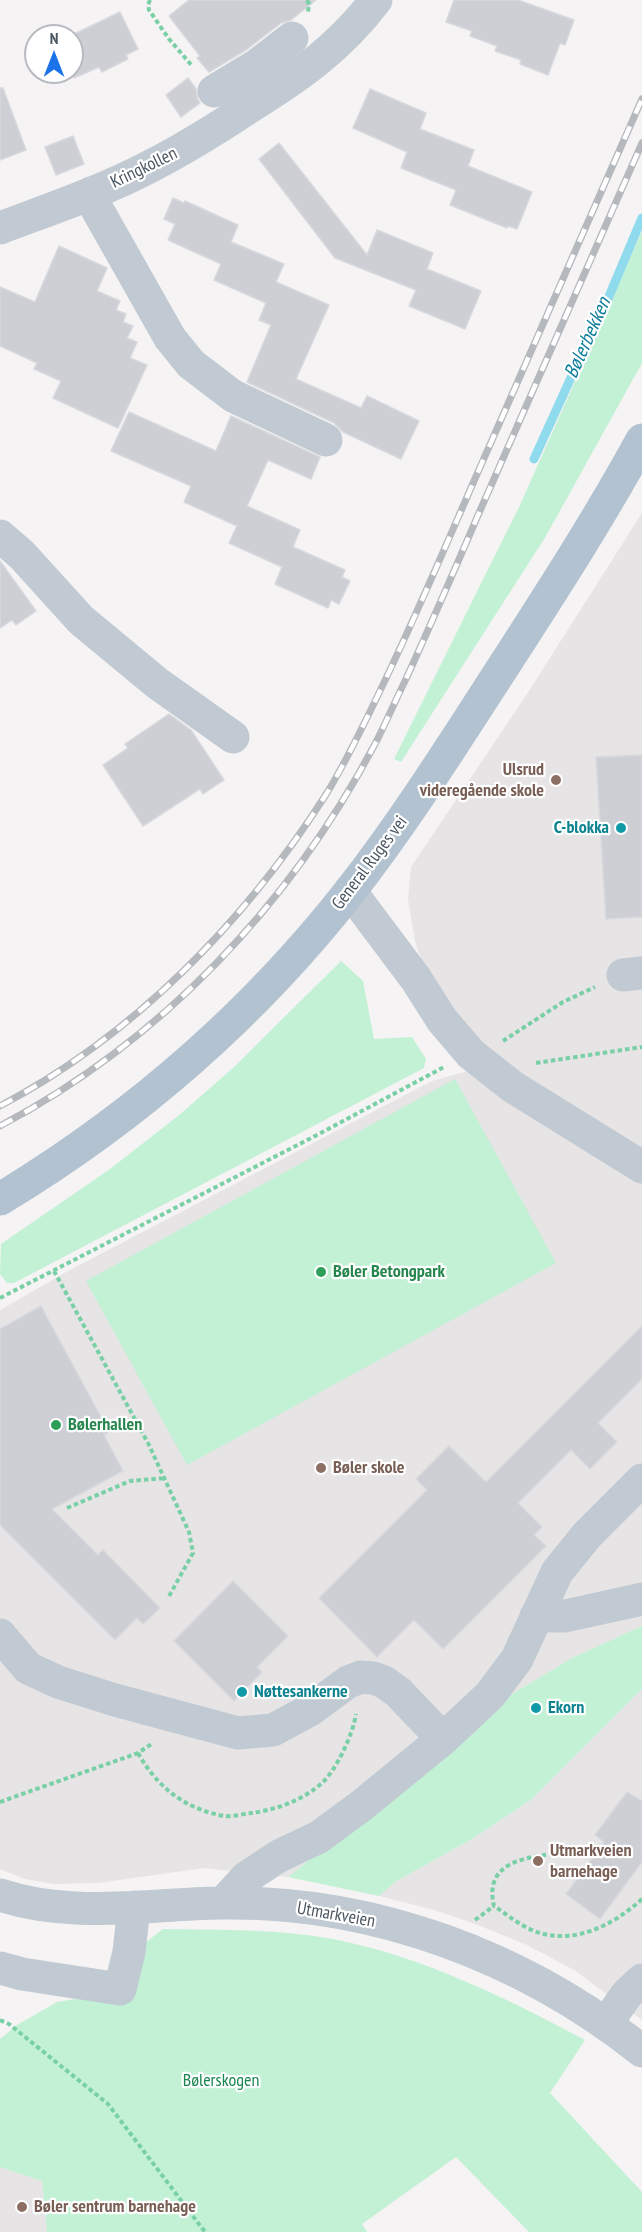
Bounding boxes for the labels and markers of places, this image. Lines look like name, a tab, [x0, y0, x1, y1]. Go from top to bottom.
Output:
place label: Ulsrud videregående skole	[420, 759, 544, 802]
marker: Ulsrud videregående skole	[549, 773, 563, 787]
place label: C-blokka	[554, 817, 609, 839]
marker: C-blokka	[614, 821, 628, 835]
place label: Bøler Betongpark	[333, 1261, 445, 1283]
marker: Bøler Betongpark	[314, 1265, 328, 1279]
place label: Bølerhallen	[68, 1414, 142, 1436]
marker: Bølerhallen	[49, 1418, 63, 1432]
place label: Bøler skole	[333, 1457, 405, 1479]
marker: Bøler skole	[314, 1461, 328, 1475]
place label: Nøttesankerne	[254, 1681, 348, 1703]
marker: Nøttesankerne	[235, 1685, 249, 1699]
place label: Ekorn	[548, 1697, 584, 1719]
marker: Ekorn	[529, 1701, 543, 1715]
place label: Utmarkveien barnehage	[550, 1840, 631, 1882]
marker: Utmarkveien barnehage	[531, 1854, 545, 1868]
place label: Bøler sentrum barnehage	[34, 2196, 196, 2218]
marker: Bøler sentrum barnehage	[15, 2200, 29, 2214]

